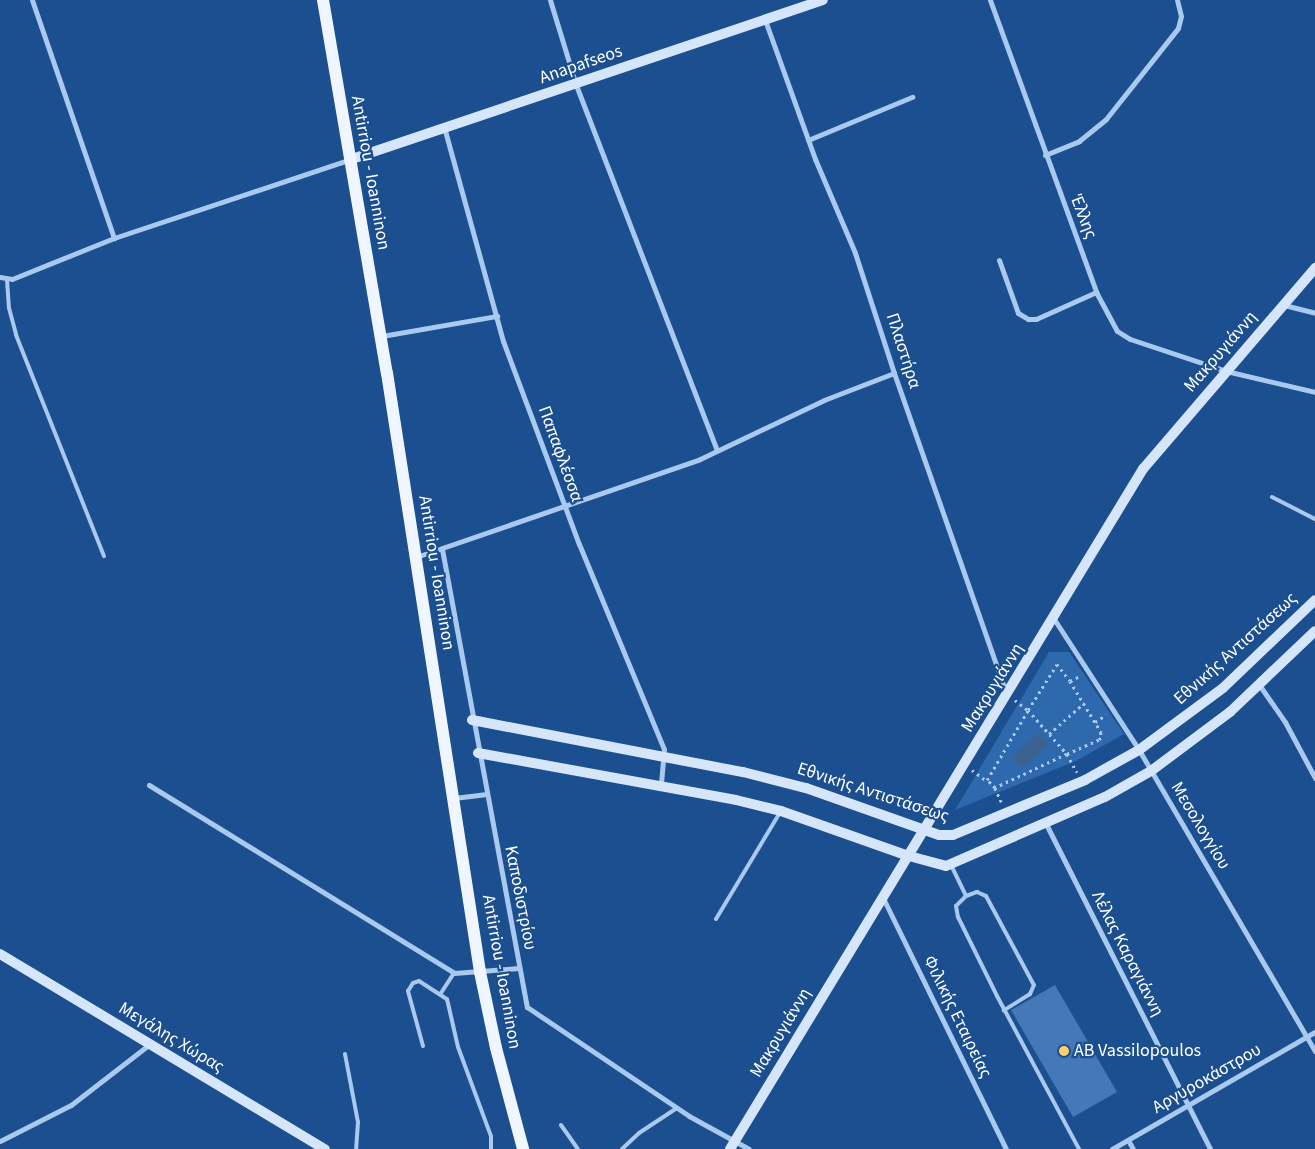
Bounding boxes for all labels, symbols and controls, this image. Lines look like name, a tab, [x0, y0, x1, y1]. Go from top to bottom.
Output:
street label: Anapafseos	[537, 41, 625, 89]
street label: Antirriou - Ioanninon	[346, 94, 394, 252]
street label: Έλλης	[1065, 192, 1101, 242]
street label: Μακρυγιάννη	[1180, 307, 1262, 397]
street label: Πλαστήρα	[881, 310, 925, 392]
street label: Παπαφλέσσα	[533, 403, 587, 505]
street label: Antirriou - Ioanninon	[413, 494, 459, 652]
street label: Εθνικής Αντιστάσεως	[1170, 588, 1302, 710]
street label: Μακρυγιάννη	[957, 640, 1029, 736]
street label: Εθνικής Αντιστάσεως	[794, 758, 952, 828]
street label: Μεσολογγίου	[1165, 778, 1235, 874]
street label: Καποδιστρίου	[499, 844, 541, 952]
street label: Λέλας Καραγιάννη	[1086, 888, 1168, 1020]
street label: Antirriou - Ioanninon	[477, 893, 525, 1051]
street label: Φιλικής Εταιρείας	[918, 952, 996, 1082]
street label: Μακρυγιάννη	[746, 984, 816, 1082]
street label: Μεγάλης Χώρας	[114, 998, 228, 1078]
street label: Αργυροκάστρου	[1149, 1039, 1265, 1119]
place label: AB Vassilopoulos	[1074, 1040, 1201, 1062]
marker: AB Vassilopoulos	[1058, 1045, 1070, 1057]

